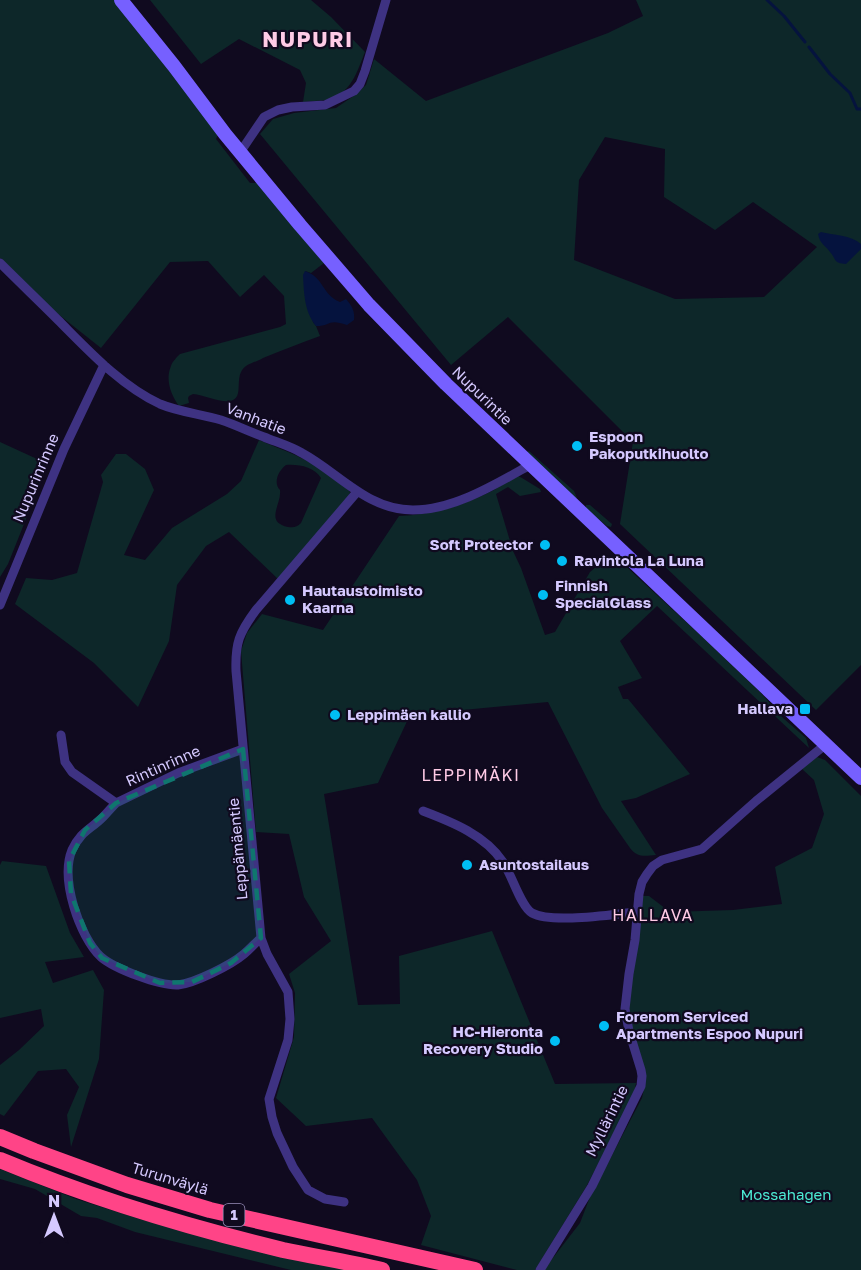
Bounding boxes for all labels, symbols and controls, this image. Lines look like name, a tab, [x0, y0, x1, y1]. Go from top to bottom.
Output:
district label: NUPURI	[262, 26, 354, 52]
street label: Nupurintie	[449, 362, 517, 429]
street label: Vanhatie	[224, 398, 289, 438]
place label: Espoon Pakoputkihuolto	[589, 427, 709, 462]
street label: Nupurinrinne	[8, 430, 62, 525]
marker: Espoon Pakoputkihuolto	[570, 439, 584, 453]
place label: Soft Protector	[430, 535, 533, 553]
marker: Soft Protector	[538, 538, 552, 552]
place label: Ravintola La Luna	[574, 551, 704, 569]
marker: Ravintola La Luna	[555, 554, 569, 568]
place label: Finnish SpecialGlass	[555, 576, 651, 611]
place label: Hautaustoimisto Kaarna	[302, 581, 423, 616]
marker: Finnish SpecialGlass	[536, 588, 550, 602]
marker: Hautaustoimisto Kaarna	[283, 593, 297, 607]
place label: Hallava	[737, 699, 793, 717]
marker: Hallava	[798, 702, 812, 716]
place label: Leppimäen kallio	[347, 705, 471, 723]
marker: Leppimäen kallio	[328, 708, 342, 722]
street label: Rintinrinne	[123, 741, 203, 789]
district label: LEPPIMÄKI	[422, 765, 520, 785]
street label: Leppämäentie	[224, 797, 250, 901]
place label: Asuntostailaus	[479, 855, 589, 873]
marker: Asuntostailaus	[460, 858, 474, 872]
district label: HALLAVA	[612, 905, 694, 925]
place label: Forenom Serviced Apartments Espoo Nupuri	[616, 1007, 803, 1042]
marker: Forenom Serviced Apartments Espoo Nupuri	[597, 1019, 611, 1033]
place label: HC-Hieronta Recovery Studio	[423, 1022, 543, 1057]
marker: HC-Hieronta Recovery Studio	[548, 1034, 562, 1048]
street label: Myllärintie	[581, 1082, 631, 1159]
street label: Turunväylä	[130, 1158, 211, 1198]
park label: Mossahagen	[740, 1185, 832, 1203]
north arrow	[24, 1186, 84, 1246]
text: N	[48, 1191, 60, 1211]
road number: 1	[224, 1204, 244, 1226]

